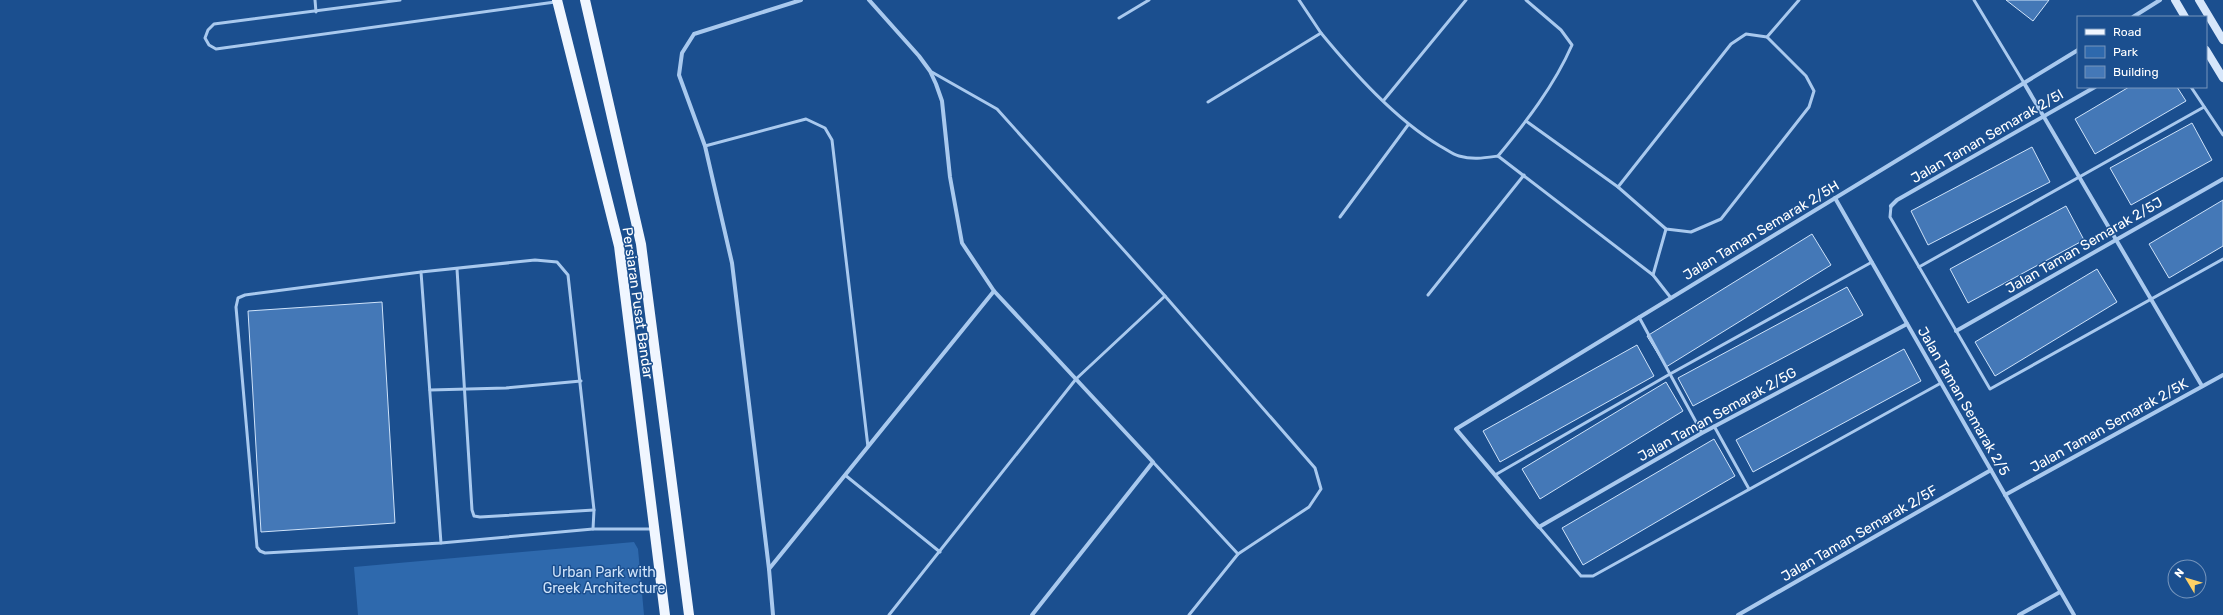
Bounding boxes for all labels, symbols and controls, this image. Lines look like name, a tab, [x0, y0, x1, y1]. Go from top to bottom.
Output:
legend	[2077, 16, 2207, 88]
text: Road	[2113, 25, 2141, 39]
text: Park	[2113, 45, 2139, 59]
text: Building	[2113, 65, 2159, 79]
street label: Jalan Taman Semarak 2/5I	[1908, 86, 2066, 187]
street label: Jalan Taman Semarak 2/5H	[1680, 177, 1842, 284]
street label: Jalan Taman Semarak 2/5J	[2003, 194, 2166, 297]
street label: Persiaran Pusat Bandar	[618, 226, 657, 381]
street label: Jalan Taman Semarak 2/5	[1914, 324, 2013, 479]
street label: Jalan Taman Semarak 2/5G	[1635, 364, 1800, 465]
street label: Jalan Taman Semarak 2/5K	[2027, 375, 2192, 476]
street label: Jalan Taman Semarak 2/5F	[1778, 482, 1940, 585]
north arrow	[2167, 559, 2207, 599]
park label: Urban Park with Greek Architecture	[543, 564, 666, 597]
text: N	[2172, 566, 2187, 580]

